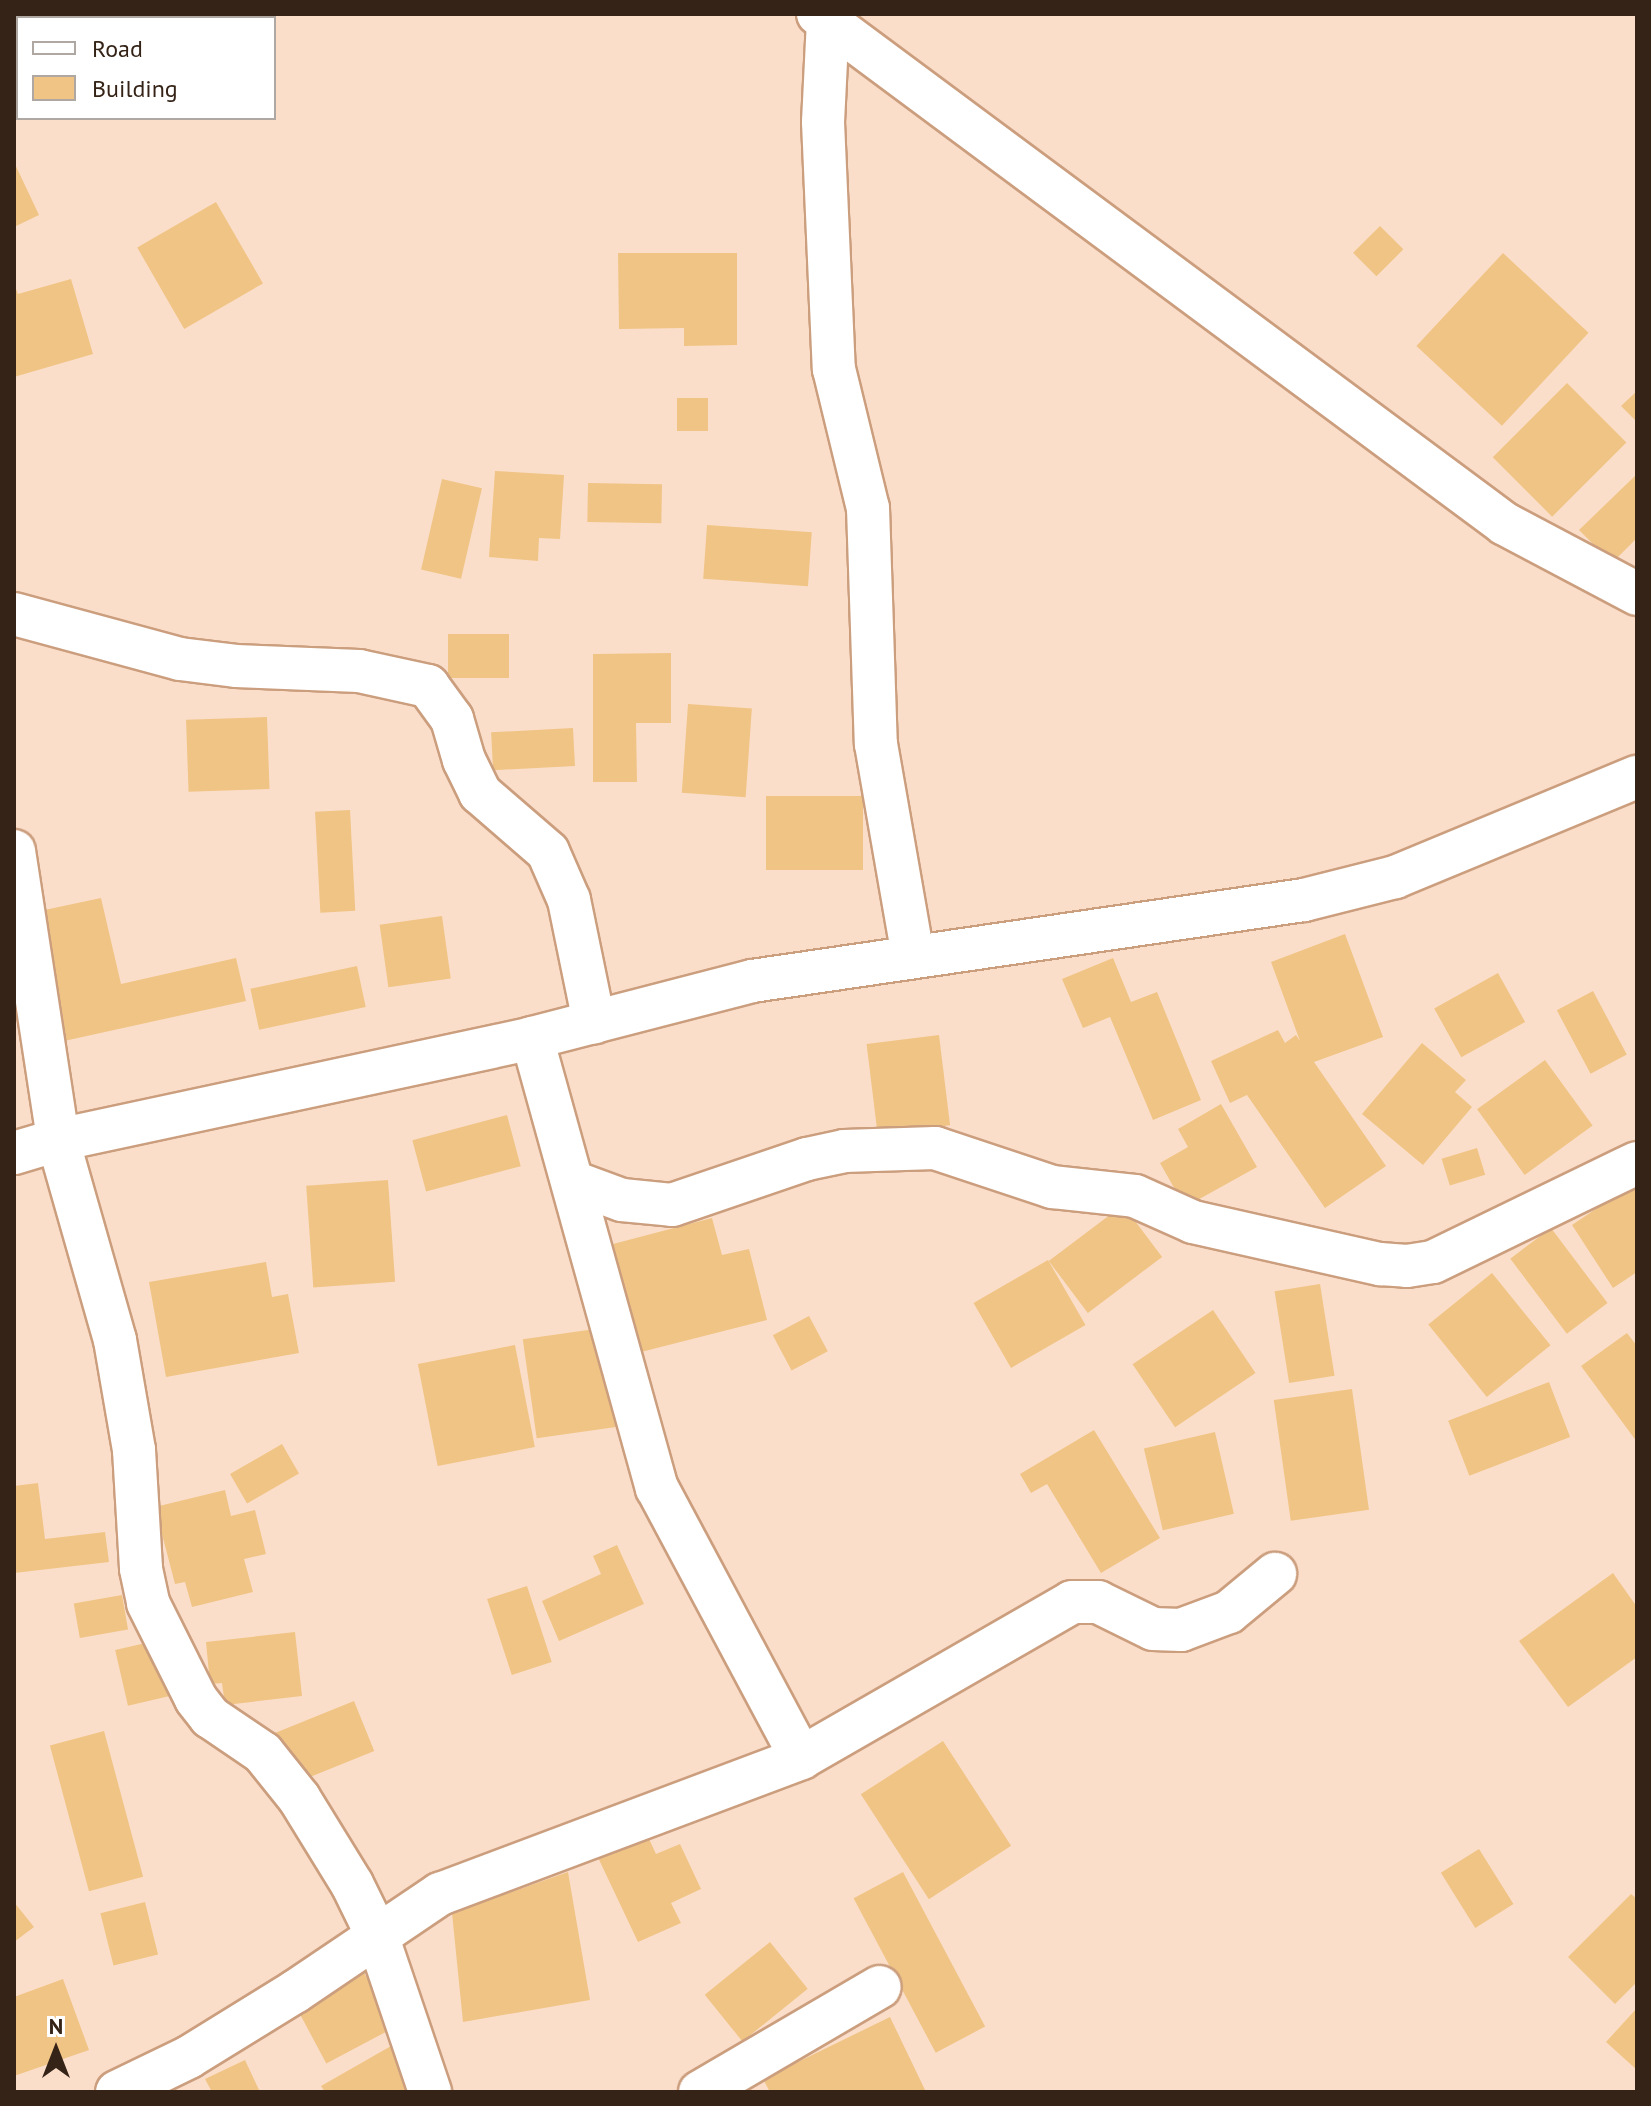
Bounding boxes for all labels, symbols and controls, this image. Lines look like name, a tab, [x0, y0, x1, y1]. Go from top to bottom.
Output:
legend	[16, 16, 276, 120]
text: Road	[92, 33, 143, 64]
text: Building	[92, 73, 178, 104]
north arrow	[16, 2010, 96, 2090]
text: N	[49, 2012, 63, 2040]

